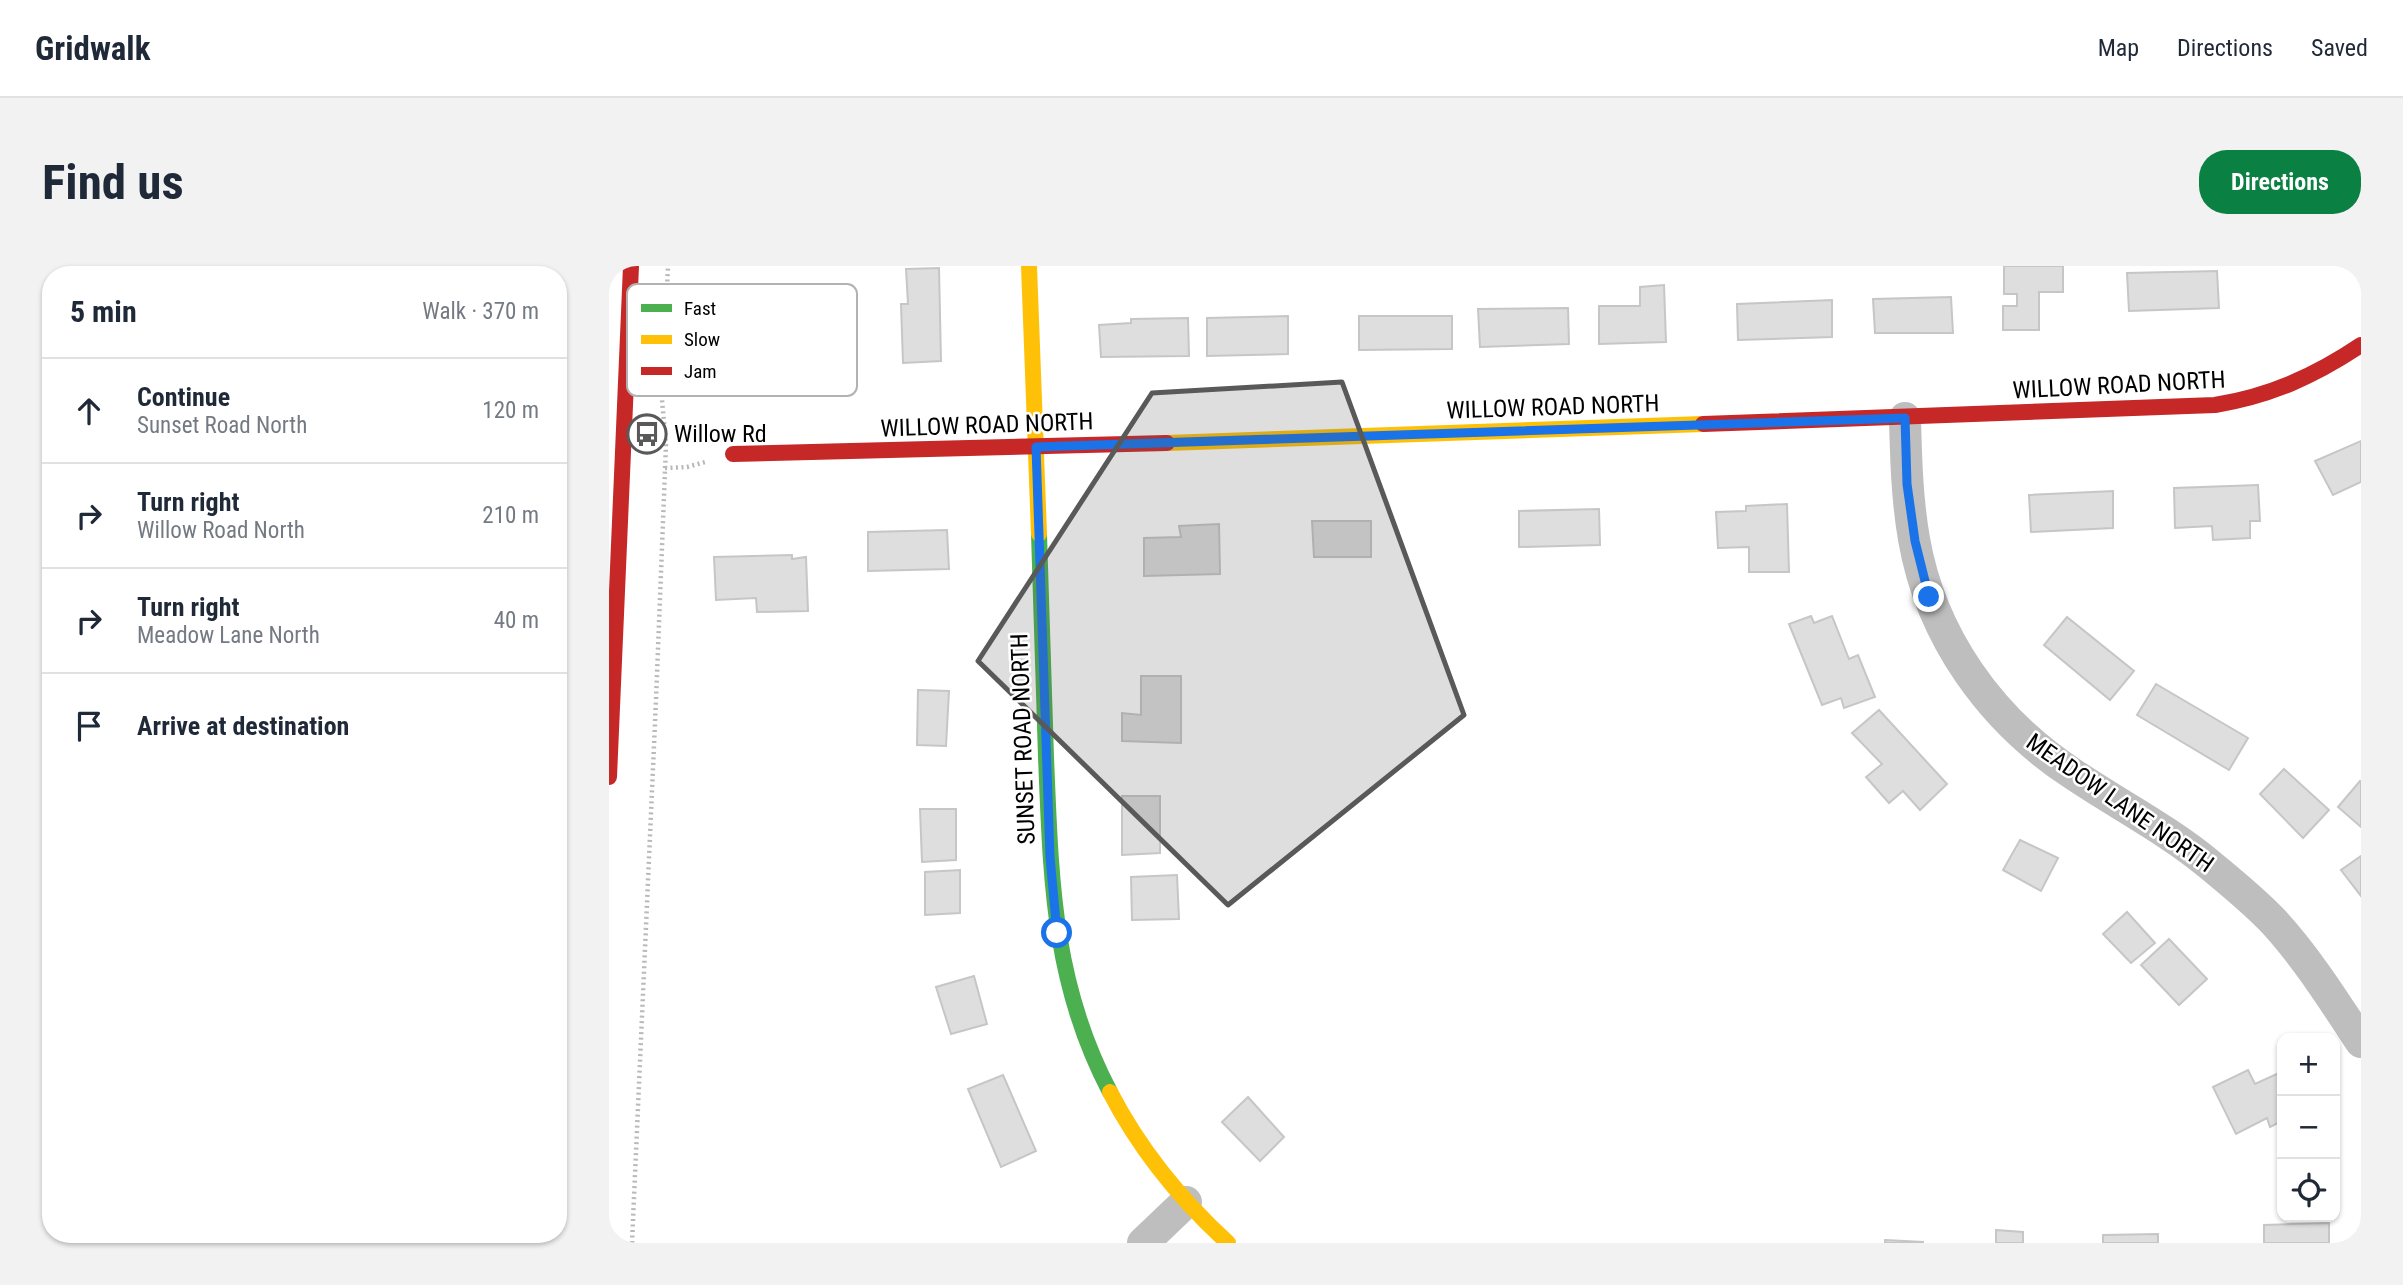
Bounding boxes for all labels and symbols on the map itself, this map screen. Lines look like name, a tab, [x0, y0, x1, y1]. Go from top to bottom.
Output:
legend	[627, 284, 857, 396]
text: Fast	[684, 297, 716, 320]
text: Slow	[684, 328, 720, 351]
text: Jam	[684, 360, 717, 383]
street label: WILLOW ROAD NORTH	[2012, 365, 2226, 405]
street label: WILLOW ROAD NORTH	[1446, 389, 1660, 425]
street label: WILLOW ROAD NORTH	[880, 407, 1094, 443]
bus stop icon: Willow Rd	[626, 413, 668, 455]
place label: Willow Rd	[674, 420, 767, 448]
route end	[1913, 581, 1944, 612]
street label: SUNSET ROAD NORTH	[1005, 633, 1041, 845]
street label: MEADOW LANE NORTH	[2021, 728, 2219, 878]
route start	[1041, 917, 1072, 948]

